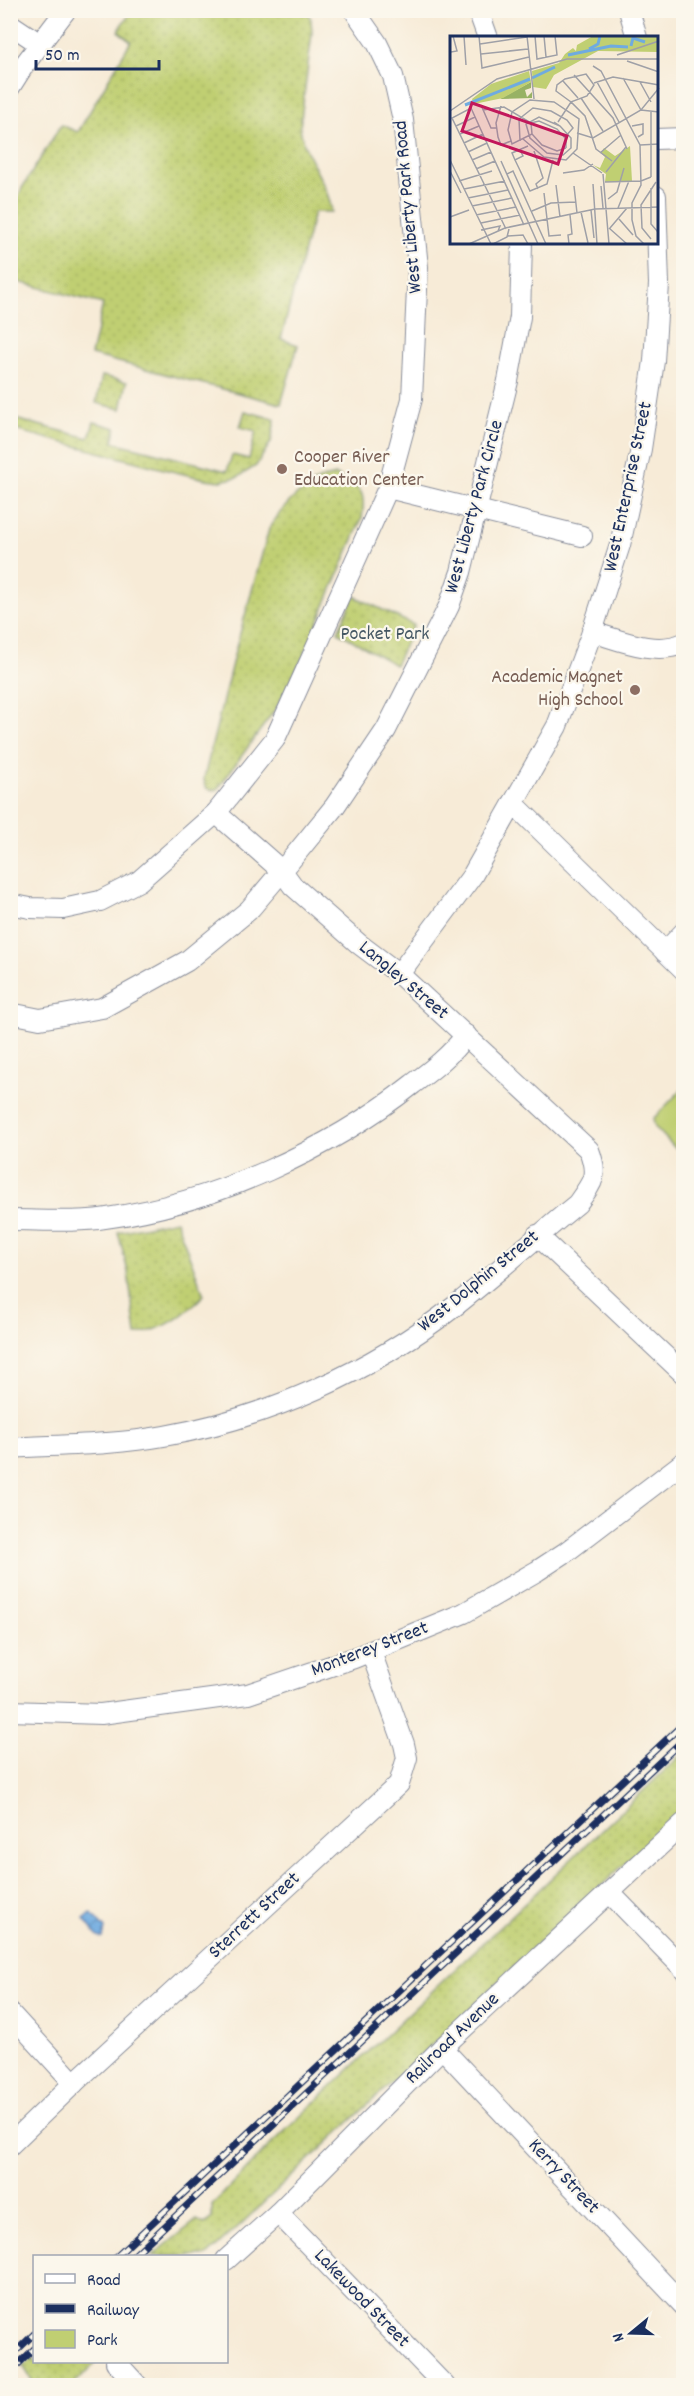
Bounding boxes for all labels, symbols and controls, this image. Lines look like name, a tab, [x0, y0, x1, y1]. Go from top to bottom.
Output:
scale bar	[36, 33, 159, 71]
inset map	[450, 36, 658, 244]
text: 50 m	[45, 44, 80, 69]
street label: West Liberty Park Road	[387, 119, 431, 295]
street label: West Enterprise Street	[597, 399, 661, 575]
street label: West Liberty Park Circle	[438, 417, 512, 597]
place label: Cooper River Education Center	[294, 444, 424, 495]
marker: Cooper River Education Center	[275, 462, 289, 476]
park label: Pocket Park	[340, 621, 430, 649]
place label: Academic Magnet High School	[491, 664, 623, 715]
marker: Academic Magnet High School	[628, 683, 642, 697]
street label: Langley Street	[352, 935, 454, 1027]
street label: West Dolphin Street	[412, 1224, 546, 1340]
street label: Monterey Street	[307, 1615, 433, 1685]
street label: Sterrett Street	[203, 1866, 307, 1966]
street label: Railroad Avenue	[399, 1986, 507, 2091]
street label: Kerry Street	[521, 2133, 605, 2221]
street label: Lakewood Street	[307, 2243, 415, 2355]
legend	[33, 2255, 228, 2363]
text: Road	[87, 2269, 121, 2294]
text: Railway	[87, 2299, 140, 2324]
north arrow	[601, 2303, 661, 2363]
text: Park	[87, 2329, 118, 2354]
text: N	[607, 2329, 631, 2345]

